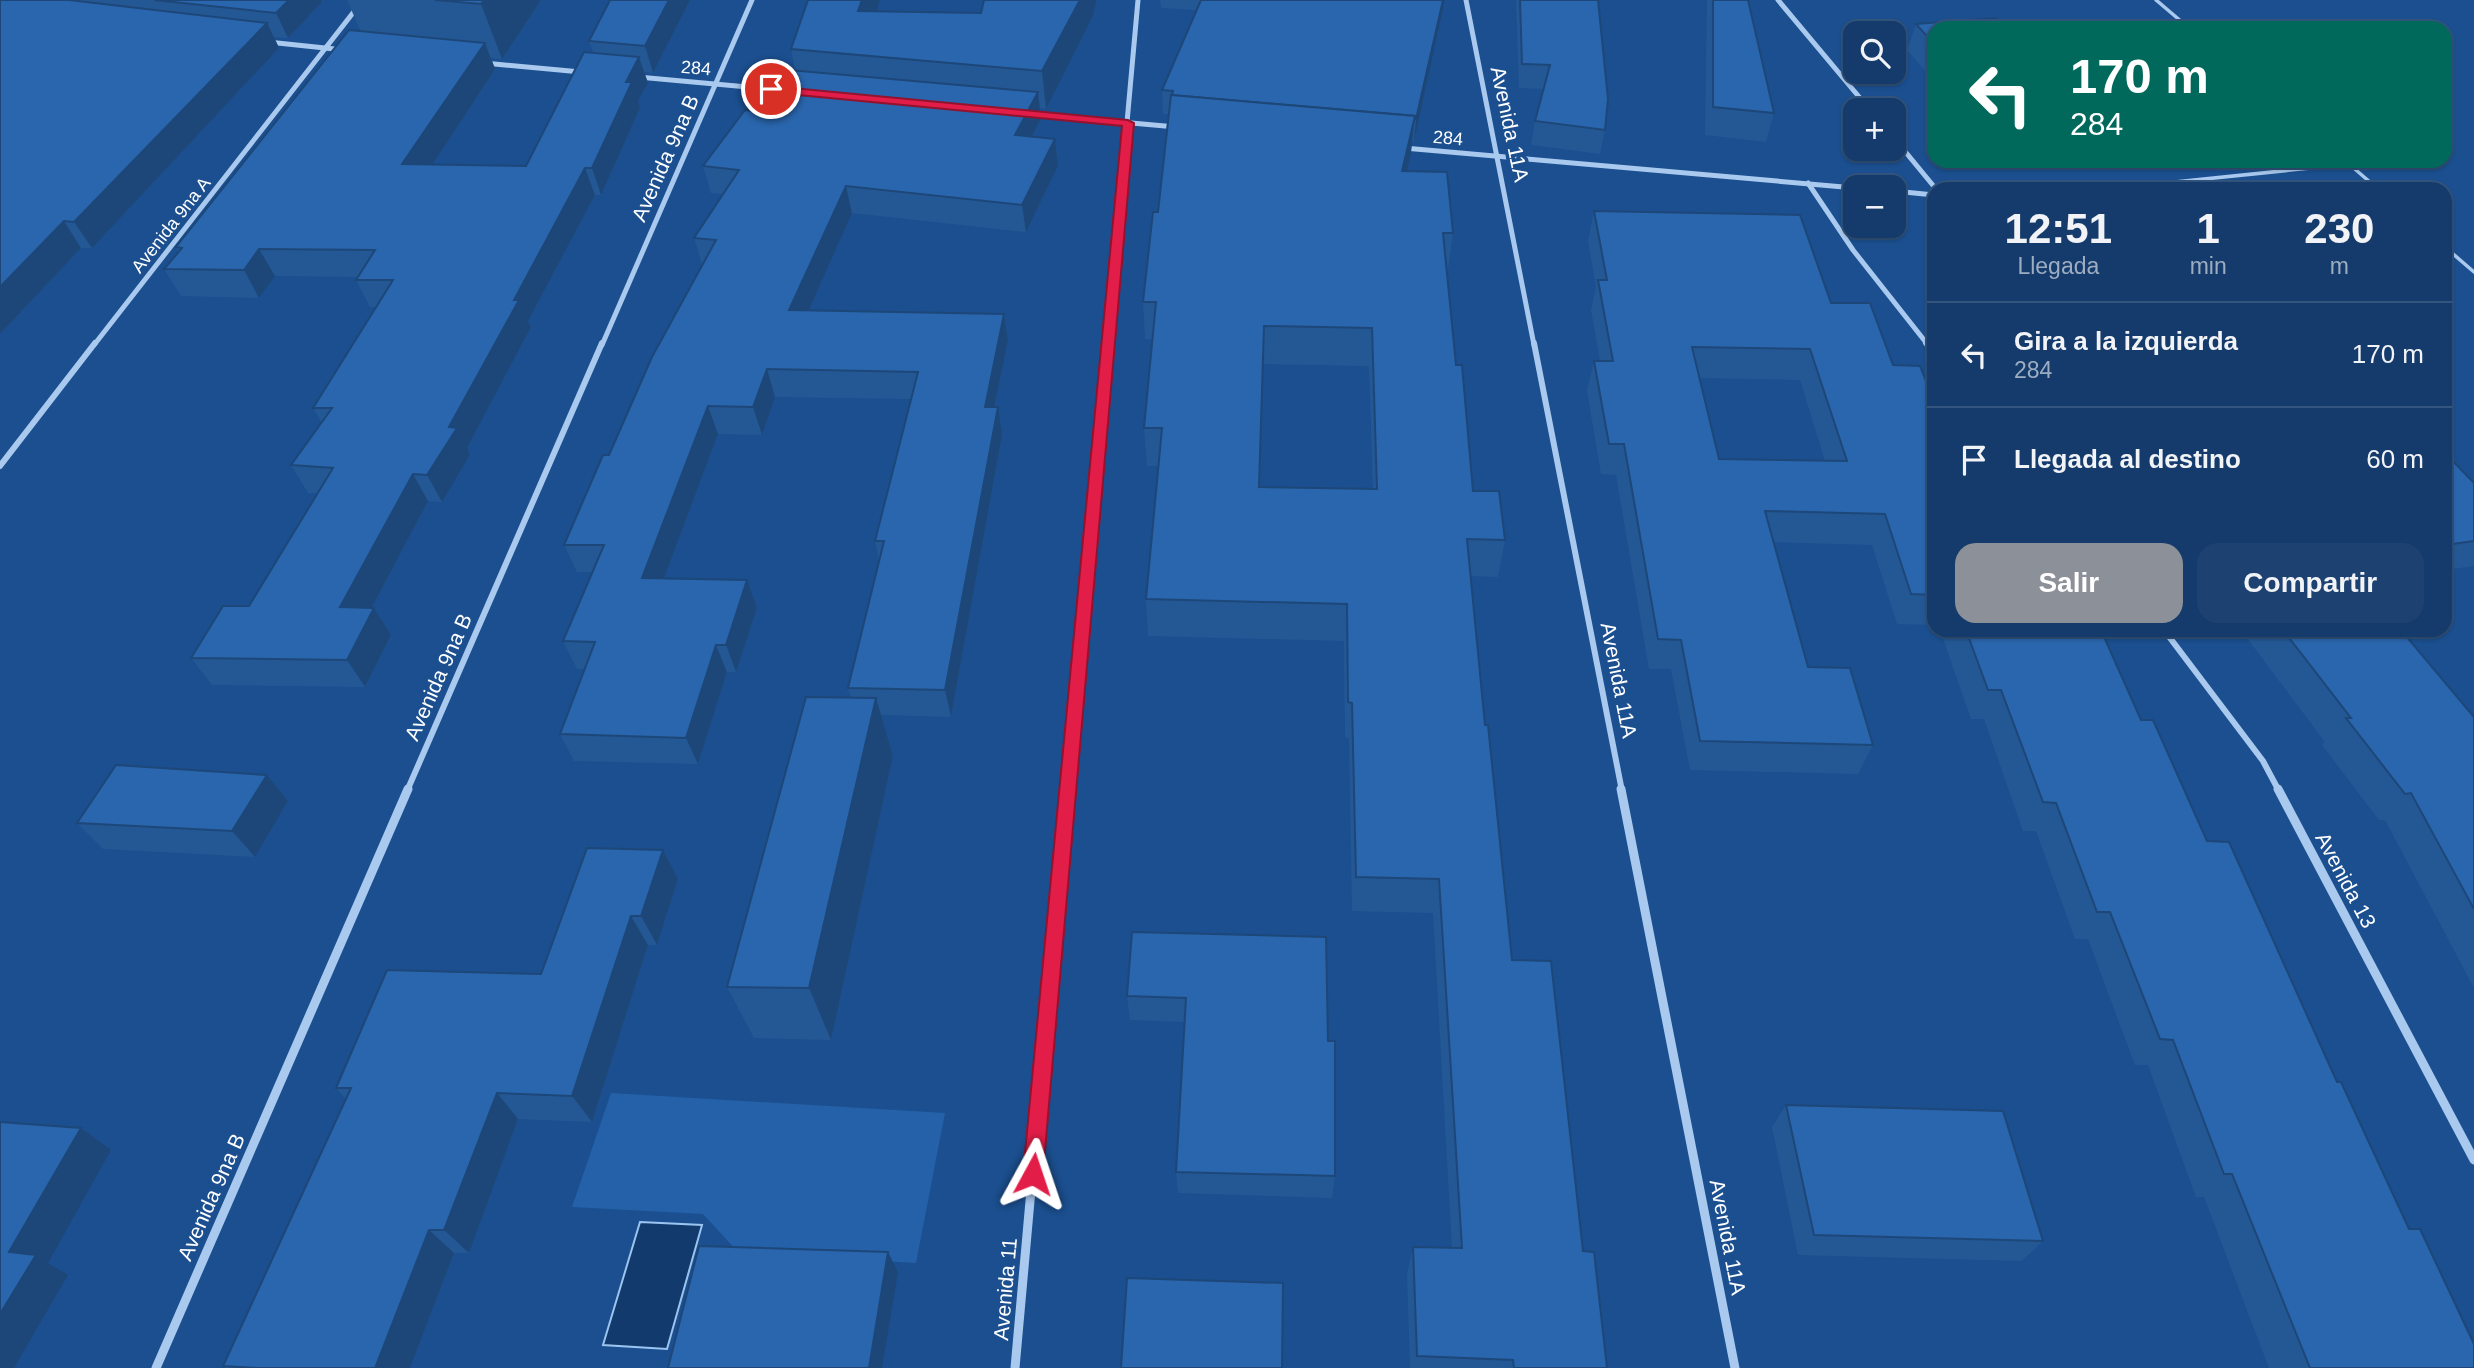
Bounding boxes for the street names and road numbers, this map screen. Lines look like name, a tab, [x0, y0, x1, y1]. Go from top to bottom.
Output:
street label: 284	[680, 57, 712, 79]
street label: Avenida 11A	[1487, 64, 1533, 184]
street label: Avenida 9na B	[627, 91, 703, 225]
street label: 284	[1432, 127, 1464, 149]
street label: Avenida 9na A	[127, 173, 215, 277]
street label: Avenida 9na B	[400, 610, 476, 744]
street label: Avenida 11A	[1597, 620, 1641, 740]
street label: Avenida 13	[2311, 828, 2381, 932]
street label: Avenida 9na B	[173, 1130, 249, 1264]
street label: Avenida 11A	[1706, 1177, 1750, 1297]
street label: Avenida 11	[989, 1237, 1021, 1341]

